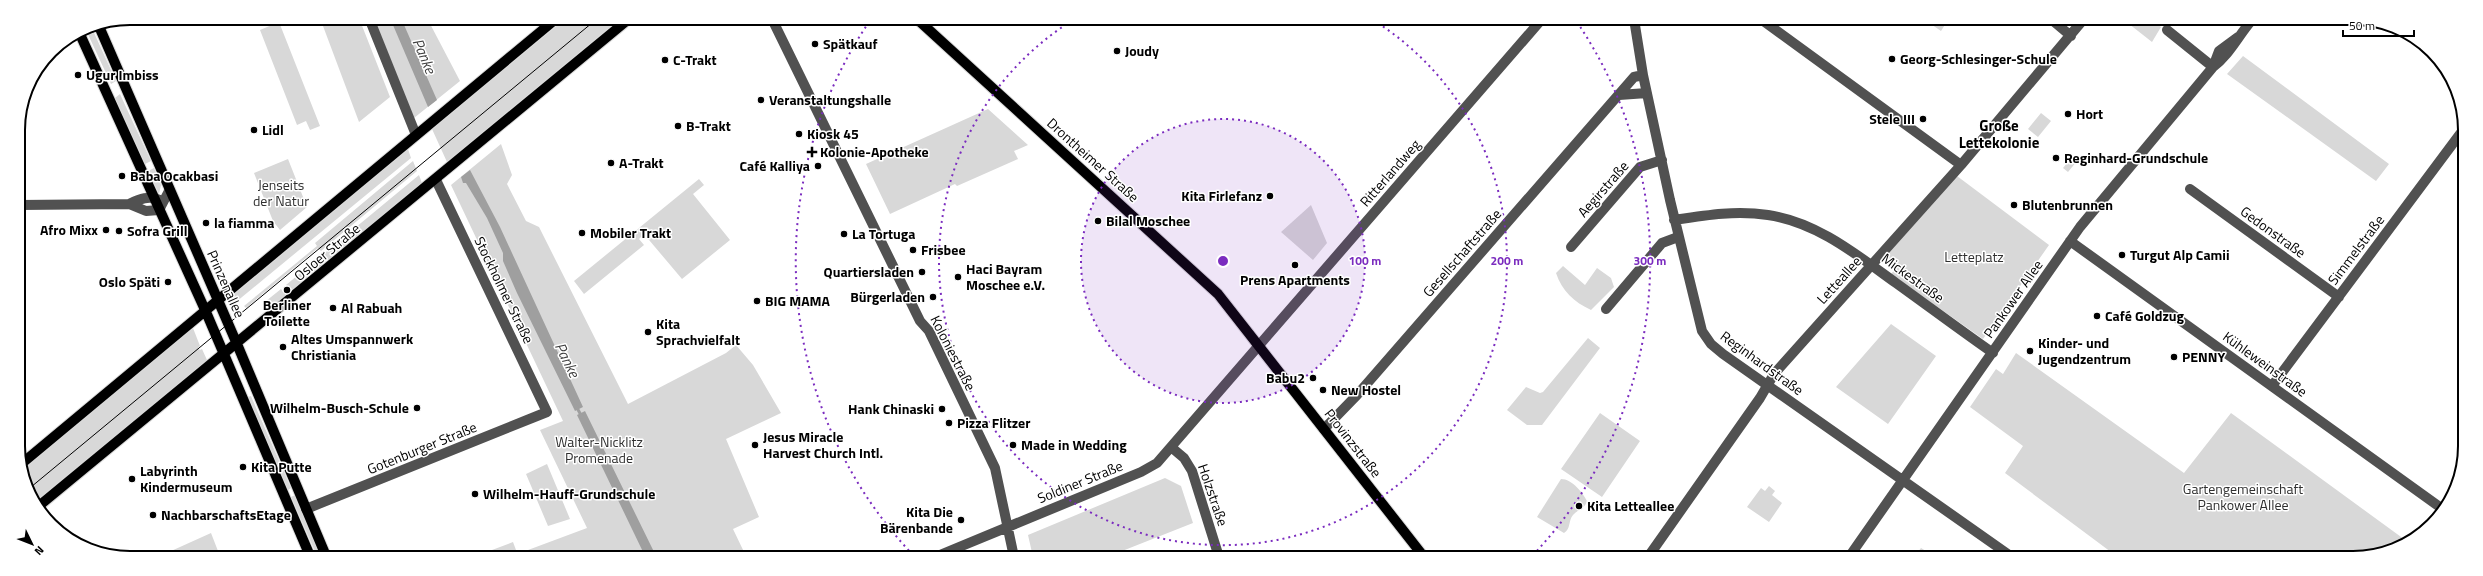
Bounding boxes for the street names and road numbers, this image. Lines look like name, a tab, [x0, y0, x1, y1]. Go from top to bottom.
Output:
street label: Drontheimer Straße	[1043, 113, 1144, 207]
street label: Ritterlandweg	[1354, 134, 1425, 211]
street label: Aegirstraße	[1572, 156, 1633, 222]
street label: Gedonstraße	[2236, 201, 2310, 263]
street label: Gesellschaftstraße	[1417, 204, 1506, 301]
street label: Simmelstraße	[2322, 210, 2389, 289]
street label: Osloer Straße	[289, 218, 364, 286]
street label: Stockholmer Straße	[469, 233, 539, 347]
street label: Prinzenallee	[202, 247, 251, 321]
street label: Mickestraße	[1878, 248, 1949, 308]
street label: Letteallee	[1811, 251, 1866, 308]
street label: Pankower Allee	[1978, 255, 2047, 342]
street label: Koloniestraße	[926, 312, 981, 394]
street label: Reginhardstraße	[1716, 325, 1808, 400]
street label: Kühleweinstraße	[2219, 326, 2312, 401]
street label: Provinzstraße	[1320, 404, 1387, 482]
street label: Gotenburger Straße	[364, 416, 480, 479]
street label: Soldiner Straße	[1034, 455, 1126, 508]
street label: Holzstraße	[1193, 461, 1234, 529]

